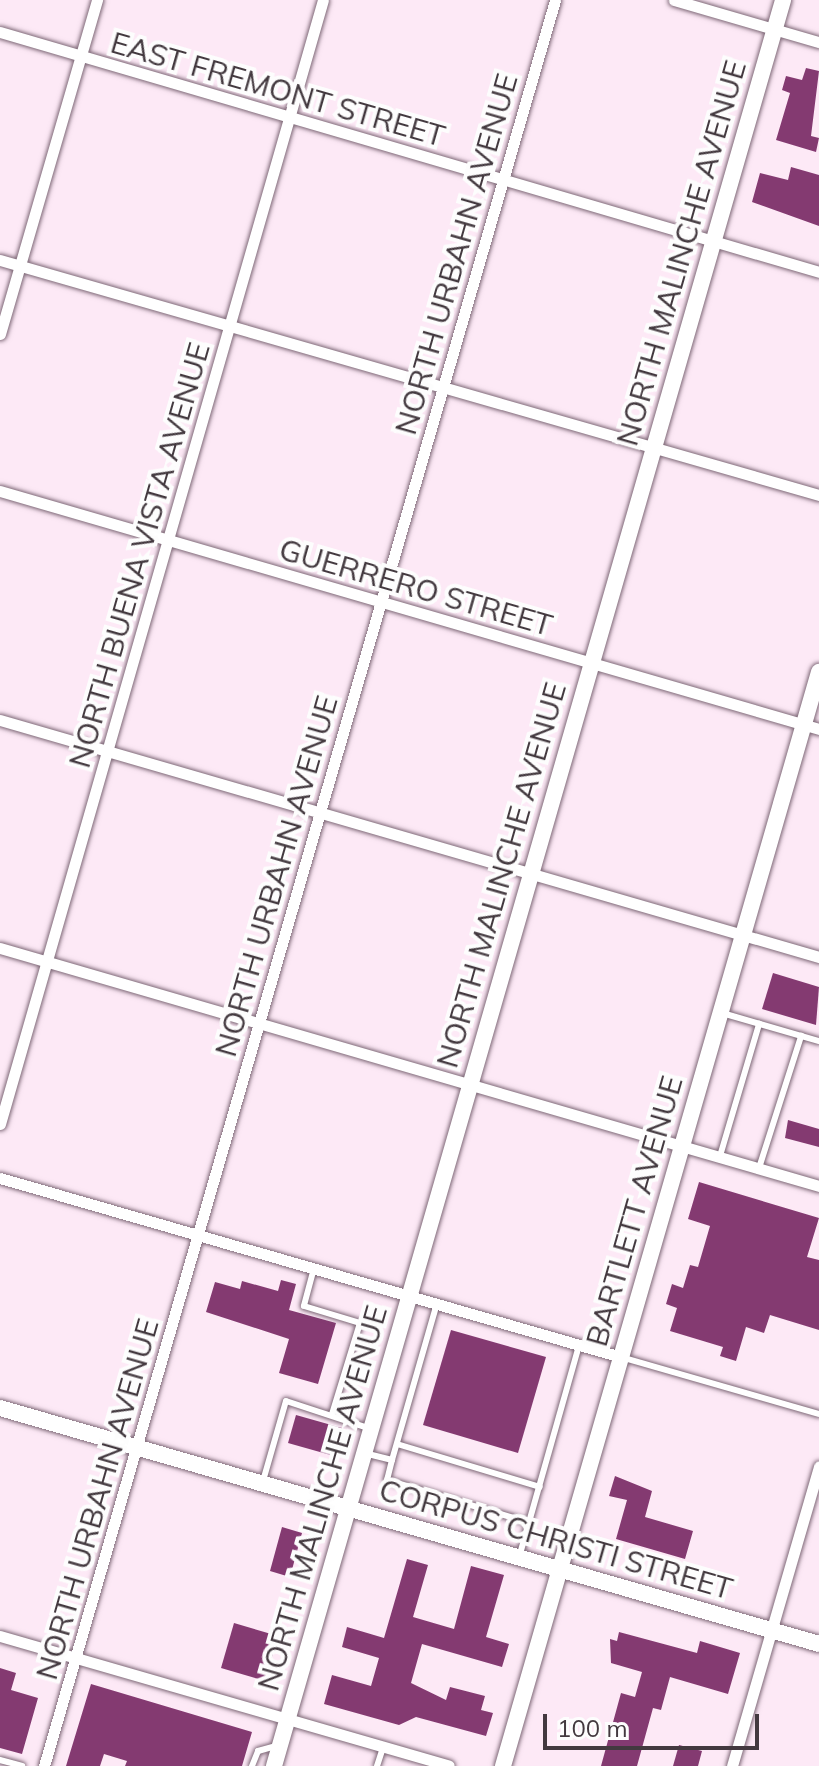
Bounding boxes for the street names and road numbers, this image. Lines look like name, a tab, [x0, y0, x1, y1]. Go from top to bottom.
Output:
street label: EAST FREMONT STREET	[107, 24, 449, 154]
street label: NORTH MALINCHE AVENUE	[609, 56, 753, 450]
street label: NORTH URBAHN AVENUE	[387, 69, 525, 439]
street label: NORTH BUENA VISTA AVENUE	[61, 338, 217, 772]
street label: GUERRERO STREET	[275, 531, 557, 643]
street label: NORTH MALINCHE AVENUE	[429, 678, 573, 1072]
street label: NORTH URBAHN AVENUE	[207, 691, 345, 1061]
street label: BARTLETT AVENUE	[578, 1072, 690, 1350]
street label: NORTH MALINCHE AVENUE	[250, 1301, 394, 1695]
street label: NORTH URBAHN AVENUE	[28, 1314, 166, 1684]
street label: CORPUS CHRISTI STREET	[375, 1471, 737, 1607]

